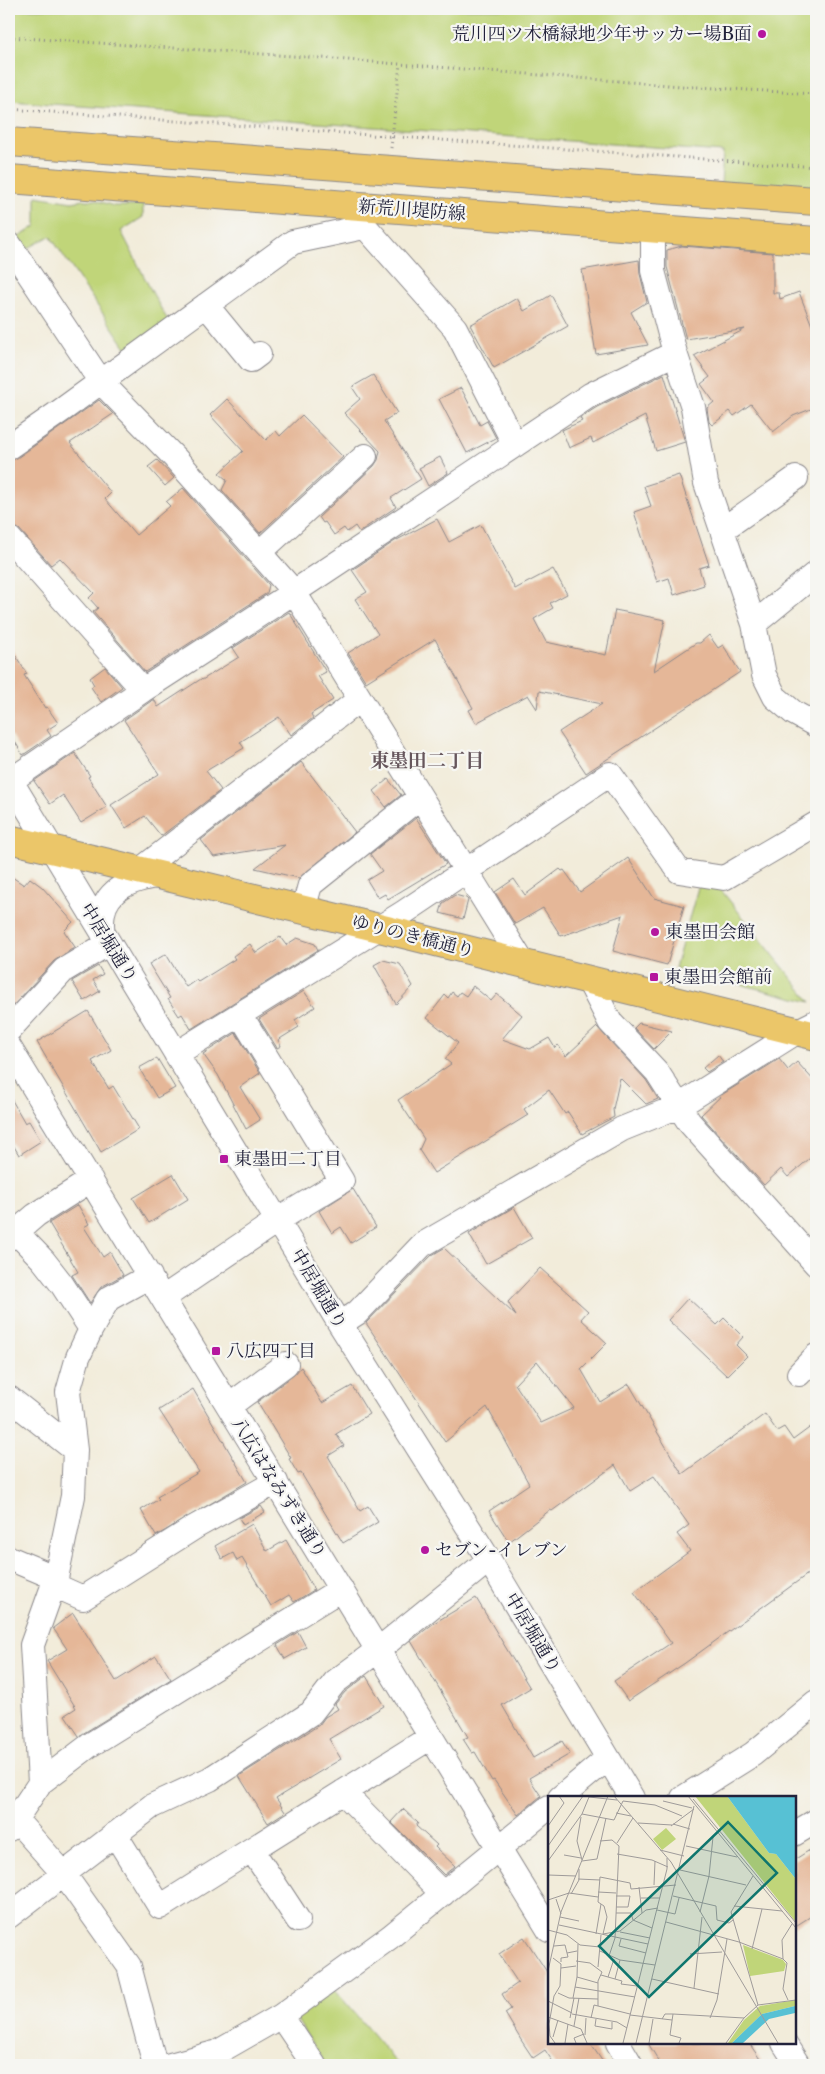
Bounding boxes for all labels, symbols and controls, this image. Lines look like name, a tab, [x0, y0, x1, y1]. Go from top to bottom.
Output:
place label: 荒川四ツ木橋緑地少年サッカー場B面	[452, 23, 752, 45]
marker: 荒川四ツ木橋緑地少年サッカー場B面	[756, 28, 768, 40]
street label: 新荒川堤防線	[357, 195, 467, 225]
district label: 東墨田二丁目	[370, 749, 484, 772]
street label: 中居堀通り	[76, 899, 142, 987]
street label: ゆりのき橋通り	[349, 910, 477, 962]
place label: 東墨田会館	[665, 921, 755, 943]
marker: 東墨田会館	[649, 926, 661, 938]
place label: 東墨田会館前	[664, 966, 772, 988]
marker: 東墨田会館前	[648, 971, 660, 983]
place label: 東墨田二丁目	[234, 1148, 342, 1170]
marker: 東墨田二丁目	[218, 1153, 230, 1165]
street label: 中居堀通り	[286, 1245, 352, 1333]
place label: 八広四丁目	[226, 1340, 316, 1362]
marker: 八広四丁目	[210, 1345, 222, 1357]
street label: 八広はなみずき通り	[227, 1413, 331, 1563]
place label: セブン-イレブン	[435, 1539, 568, 1561]
marker: セブン-イレブン	[419, 1544, 431, 1556]
street label: 中居堀通り	[500, 1589, 566, 1677]
inset map	[548, 1796, 795, 2044]

